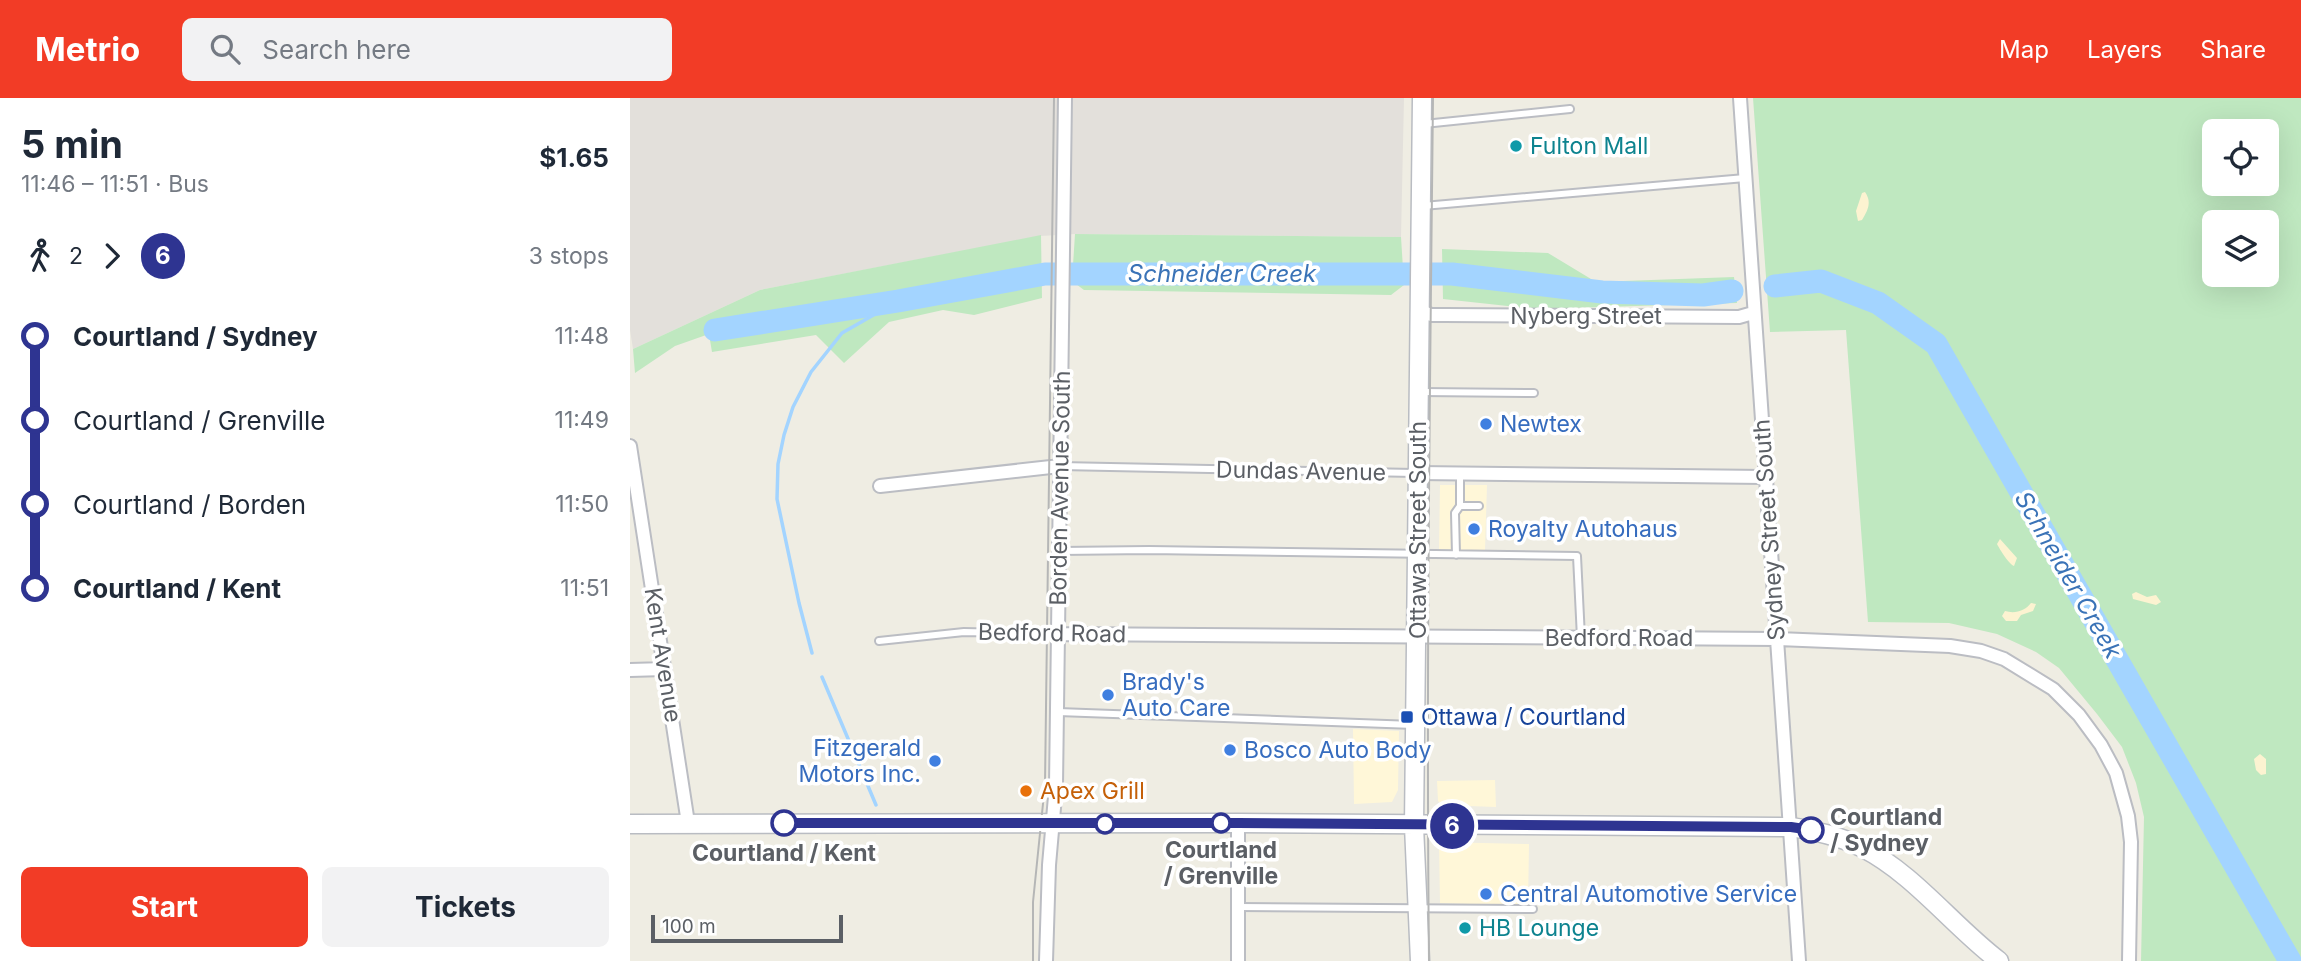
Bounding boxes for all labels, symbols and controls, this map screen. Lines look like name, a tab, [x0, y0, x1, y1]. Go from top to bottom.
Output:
search box	[182, 18, 672, 81]
text: Metrio	[35, 29, 140, 69]
icon: search	[206, 30, 244, 68]
text: Search here	[262, 34, 411, 65]
text: Map	[1999, 35, 2049, 64]
text: Layers	[2087, 35, 2162, 64]
text: Share	[2200, 35, 2266, 64]
map controls	[2202, 119, 2279, 287]
button: locate	[2202, 119, 2279, 196]
text: 5 min	[21, 121, 123, 167]
place label: Fulton Mall	[1530, 132, 1648, 160]
marker: Fulton Mall	[1508, 138, 1524, 154]
text: $1.65	[539, 142, 609, 173]
text: 11:46 – 11:51 · Bus	[21, 170, 209, 198]
button: layers	[2202, 210, 2279, 287]
icon: walk	[21, 237, 59, 275]
icon: forward	[93, 237, 131, 275]
text: 6	[155, 241, 171, 270]
text: 2	[69, 242, 83, 270]
text: 3 stops	[529, 242, 609, 270]
water label: Schneider Creek	[1128, 259, 1317, 288]
street label: Nyberg Street	[1510, 302, 1662, 330]
text: Courtland / Sydney	[73, 321, 318, 352]
text: 11:48	[555, 322, 609, 350]
street label: Borden Avenue South	[1044, 370, 1076, 606]
text: Courtland / Grenville	[73, 405, 325, 436]
text: 11:49	[555, 406, 609, 434]
place label: Newtex	[1500, 410, 1582, 438]
marker: Newtex	[1478, 416, 1494, 432]
street label: Sydney Street South	[1747, 418, 1791, 642]
street label: Ottawa Street South	[1404, 421, 1432, 639]
street label: Dundas Avenue	[1216, 456, 1386, 486]
water label: Schneider Creek	[2009, 486, 2129, 664]
text: Courtland / Borden	[73, 489, 306, 520]
text: 11:50	[555, 490, 609, 518]
place label: Royalty Autohaus	[1488, 515, 1678, 543]
marker: Royalty Autohaus	[1466, 521, 1482, 537]
text: Courtland / Kent	[73, 573, 281, 604]
text: 11:51	[560, 574, 609, 602]
street label: Kent Avenue	[639, 585, 687, 725]
street label: Bedford Road	[978, 618, 1126, 648]
street label: Bedford Road	[1545, 624, 1693, 652]
place label: Brady's Auto Care	[1122, 668, 1230, 722]
marker: Brady's Auto Care	[1100, 687, 1116, 703]
place label: Ottawa / Courtland	[1421, 703, 1626, 731]
marker: Ottawa / Courtland	[1399, 709, 1415, 725]
place label: Fitzgerald Motors Inc.	[799, 734, 921, 788]
place label: Bosco Auto Body	[1244, 736, 1431, 764]
marker: Bosco Auto Body	[1222, 742, 1238, 758]
marker: Fitzgerald Motors Inc.	[927, 753, 943, 769]
place label: Apex Grill	[1040, 777, 1145, 805]
marker: Apex Grill	[1018, 783, 1034, 799]
line badge: 6	[1429, 803, 1475, 849]
place label: Courtland / Sydney	[1830, 803, 1942, 857]
marker: Courtland / Kent	[771, 810, 797, 836]
text: 6	[1444, 811, 1460, 840]
marker: Courtland / Grenville	[1211, 813, 1231, 833]
unlabelled marker	[1095, 814, 1115, 834]
marker: Courtland / Sydney	[1798, 817, 1824, 843]
place label: Courtland / Grenville	[1164, 836, 1278, 890]
place label: Courtland / Kent	[692, 839, 877, 867]
button: Start	[21, 867, 308, 947]
button: Tickets	[322, 867, 609, 947]
place label: Central Automotive Service	[1500, 880, 1797, 908]
marker: Central Automotive Service	[1478, 886, 1494, 902]
scale bar	[651, 912, 844, 944]
place label: HB Lounge	[1479, 914, 1599, 942]
text: 100 m	[662, 915, 716, 938]
marker: HB Lounge	[1457, 920, 1473, 936]

